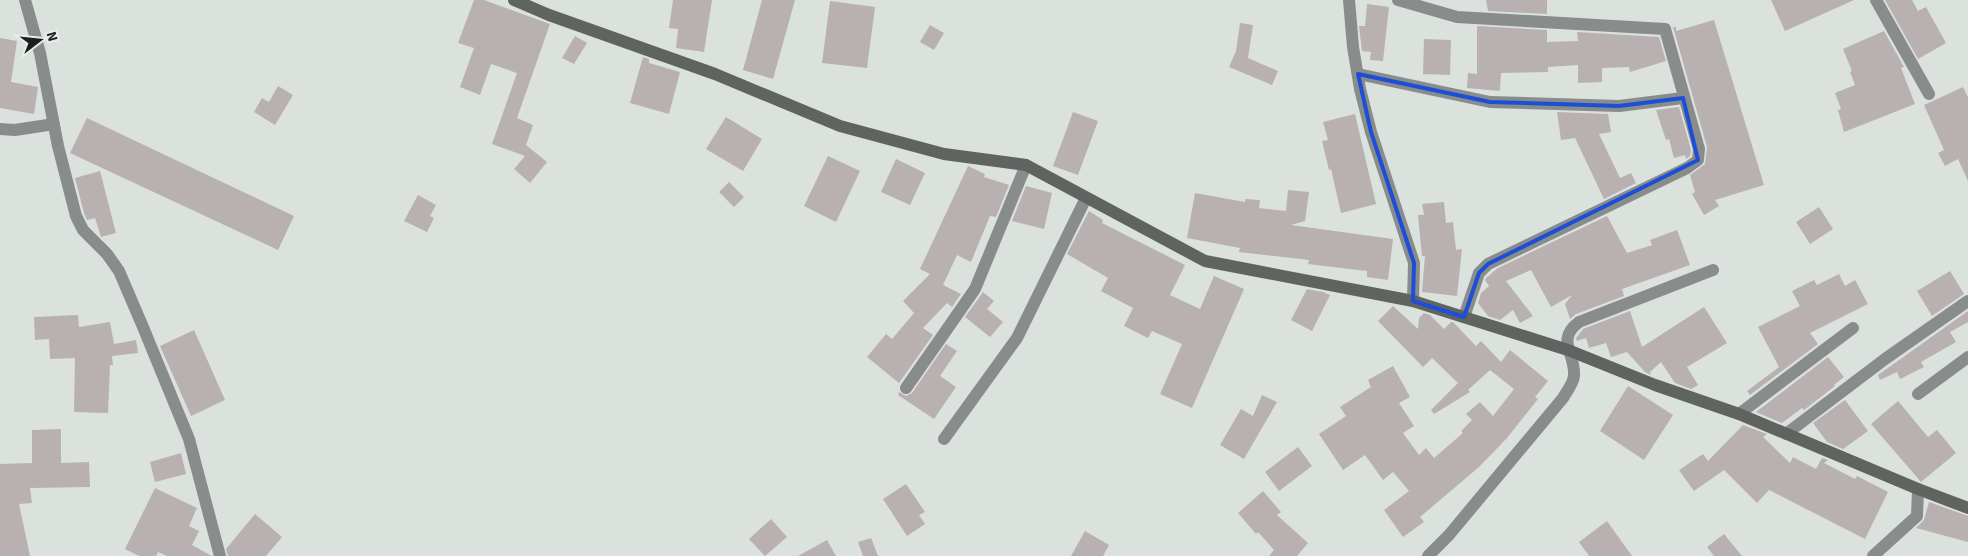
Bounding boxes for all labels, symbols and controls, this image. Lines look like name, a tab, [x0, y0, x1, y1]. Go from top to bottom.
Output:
north arrow	[15, 15, 65, 65]
text: N	[41, 29, 62, 44]

